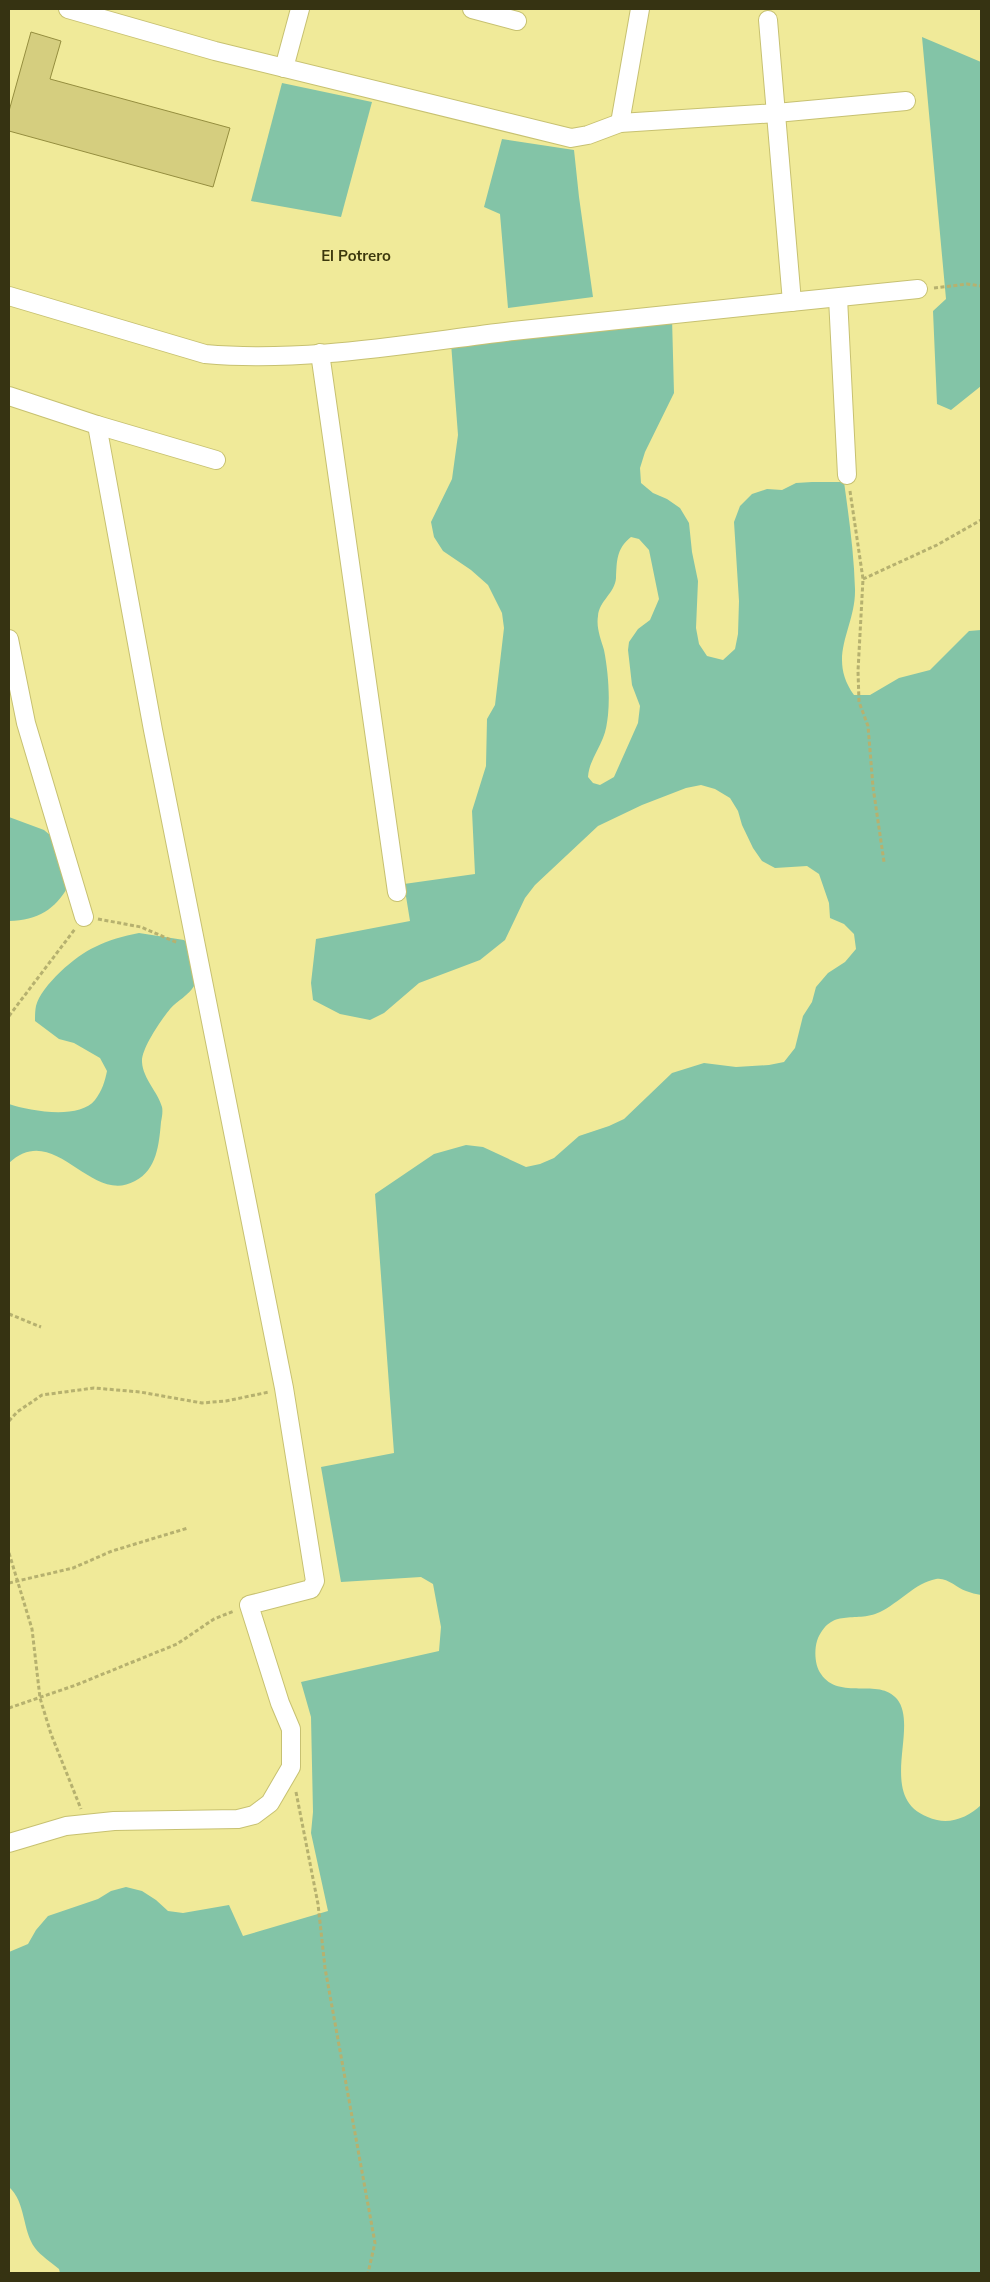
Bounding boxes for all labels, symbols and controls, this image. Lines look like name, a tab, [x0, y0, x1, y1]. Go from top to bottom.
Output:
district label: El Potrero	[321, 246, 391, 265]

